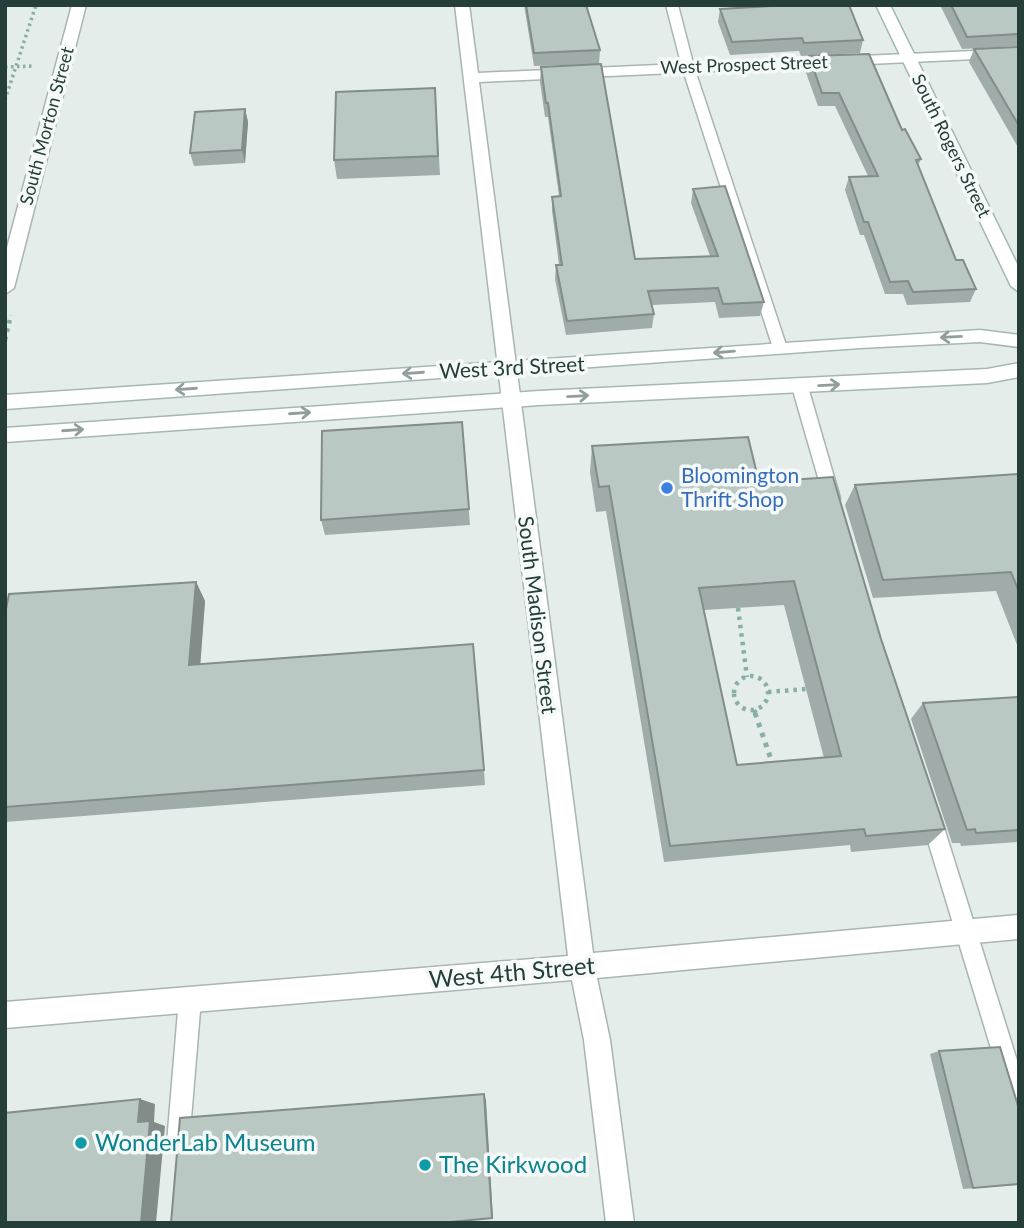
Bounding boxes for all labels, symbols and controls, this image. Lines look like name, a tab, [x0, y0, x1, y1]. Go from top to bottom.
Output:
street label: South Morton Street	[14, 44, 78, 207]
street label: West Prospect Street	[660, 50, 829, 78]
street label: South Rogers Street	[908, 70, 996, 221]
one-way arrow	[940, 331, 963, 344]
one-way arrow	[713, 346, 736, 359]
street label: West 3rd Street	[439, 350, 586, 383]
one-way arrow	[402, 367, 425, 380]
one-way arrow	[818, 379, 841, 392]
one-way arrow	[175, 383, 198, 396]
one-way arrow	[566, 389, 589, 402]
one-way arrow	[288, 406, 311, 419]
one-way arrow	[62, 423, 84, 436]
place label: Bloomington Thrift Shop	[681, 462, 799, 511]
marker: Bloomington Thrift Shop	[659, 480, 675, 496]
street label: South Madison Street	[514, 514, 563, 716]
street label: West 4th Street	[428, 950, 596, 993]
place label: WonderLab Museum	[95, 1127, 316, 1156]
marker: WonderLab Museum	[73, 1135, 89, 1151]
place label: The Kirkwood	[439, 1149, 587, 1178]
marker: The Kirkwood	[417, 1157, 433, 1173]

